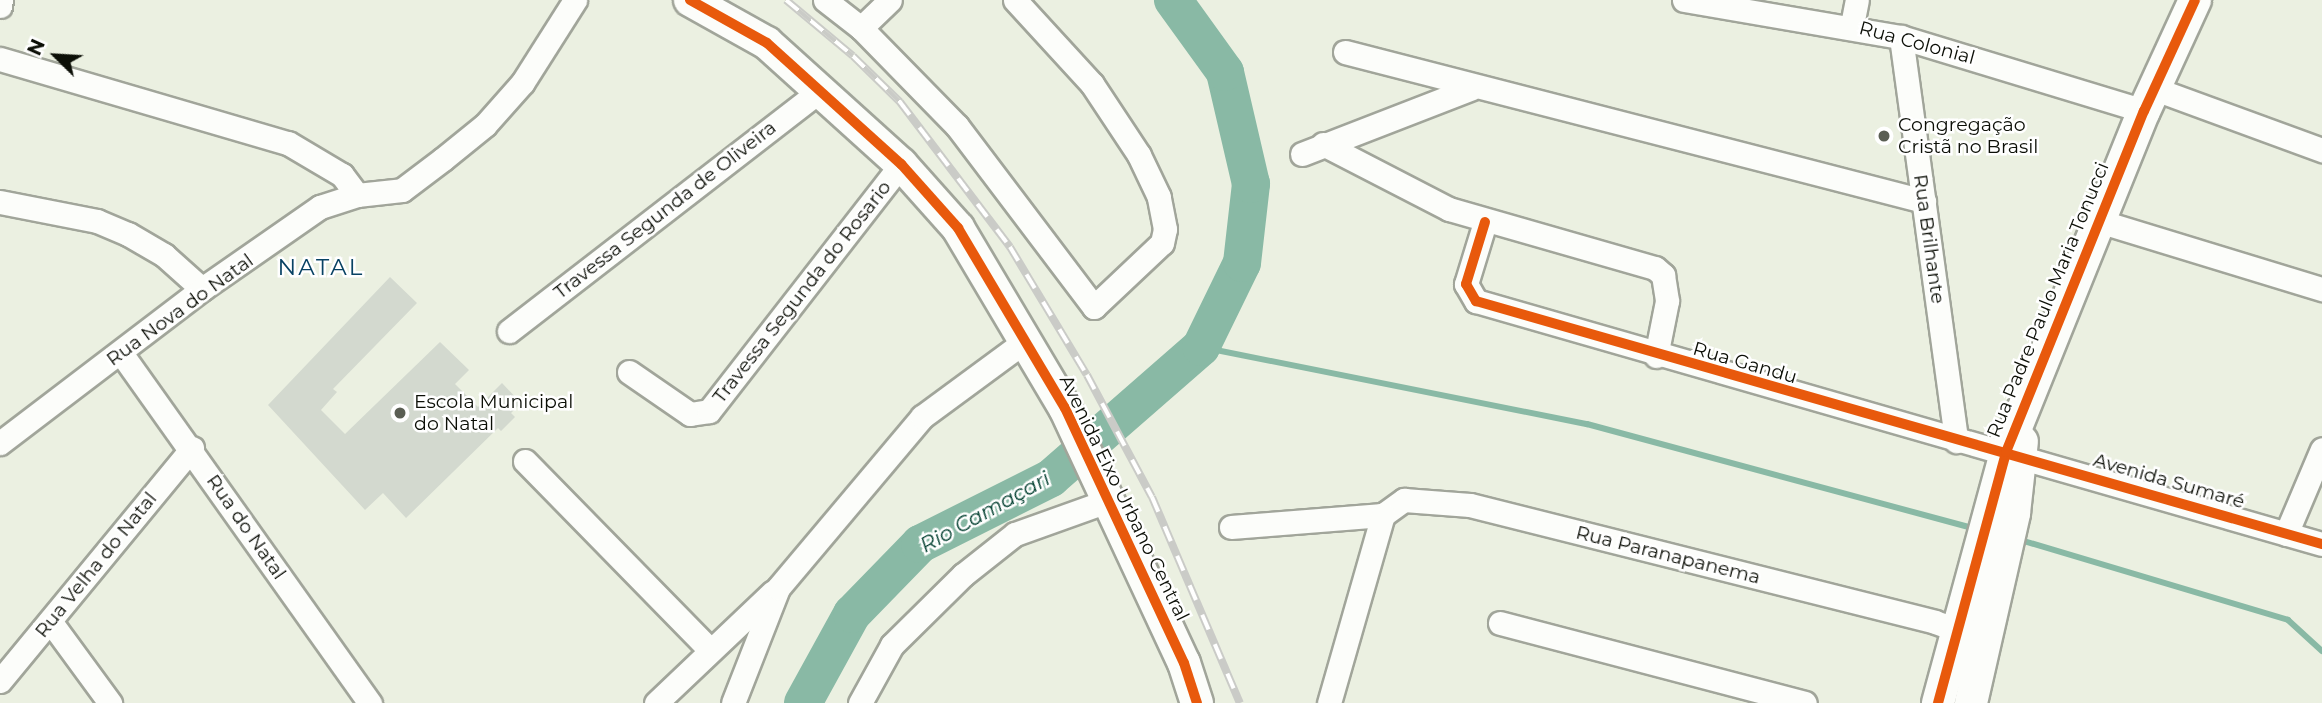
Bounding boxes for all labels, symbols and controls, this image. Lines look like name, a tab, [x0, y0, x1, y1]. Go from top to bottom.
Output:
street label: Rua Colonial	[1857, 17, 1977, 69]
north arrow	[21, 21, 91, 91]
text: N	[23, 36, 50, 59]
place label: Congregação Cristã no Brasil	[1898, 114, 2038, 158]
street label: Travessa Segunda de Oliveira	[549, 116, 781, 304]
marker: Congregação Cristã no Brasil	[1876, 128, 1892, 144]
street label: Rua Padre Paulo Maria Tonucci	[1982, 159, 2114, 441]
street label: Rua Brilhante	[1909, 173, 1949, 305]
street label: Travessa Segunda do Rosario	[708, 176, 896, 408]
street label: Rua Nova do Natal	[102, 249, 258, 371]
district label: NATAL	[278, 253, 364, 281]
street label: Rua Gandu	[1690, 337, 1800, 389]
street label: Avenida Eixo Urbano Central	[1054, 371, 1194, 625]
place label: Escola Municipal do Natal	[414, 391, 573, 435]
marker: Escola Municipal do Natal	[392, 405, 408, 421]
street label: Avenida Sumaré	[2091, 448, 2247, 514]
water label: Rio Camaçari	[916, 466, 1054, 558]
street label: Rua do Natal	[201, 470, 291, 584]
street label: Rua Velha do Natal	[30, 488, 162, 642]
street label: Rua Paranapanema	[1574, 521, 1762, 589]

